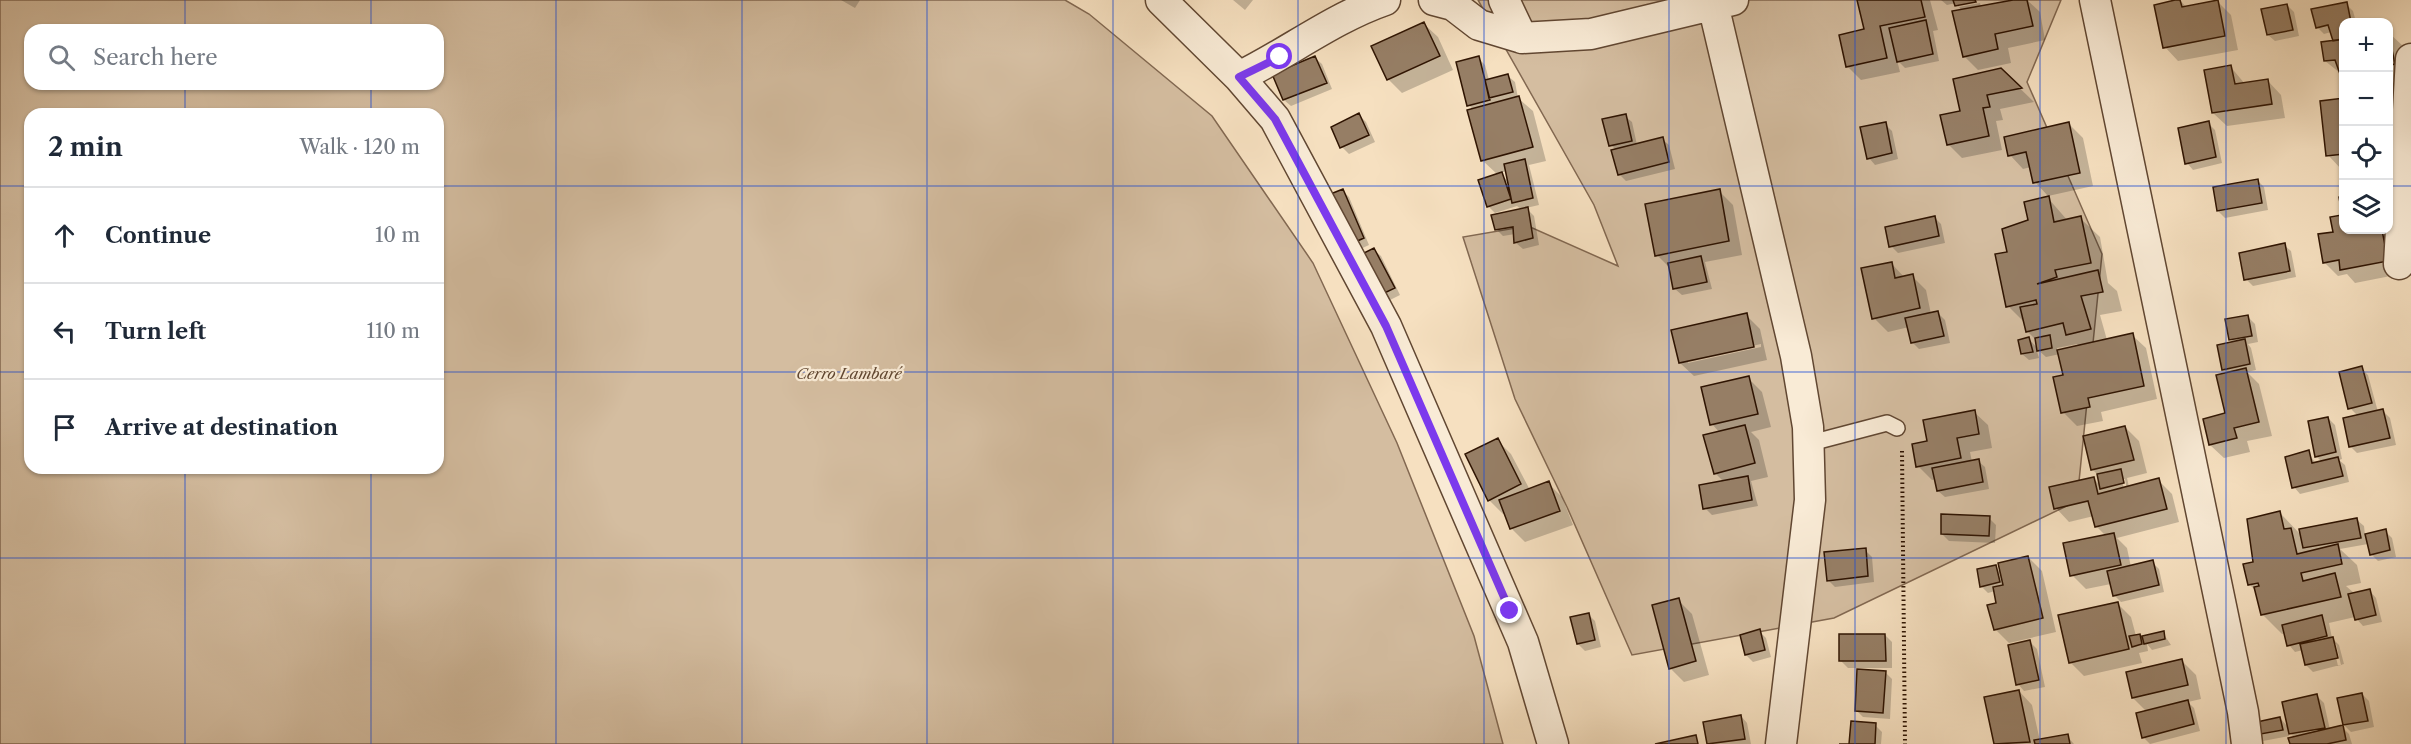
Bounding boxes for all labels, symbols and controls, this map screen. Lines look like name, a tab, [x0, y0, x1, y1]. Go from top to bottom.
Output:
map controls	[2339, 18, 2393, 234]
button: +	[2339, 18, 2393, 72]
search box	[24, 24, 444, 90]
icon: search	[45, 41, 78, 74]
route start	[1266, 43, 1292, 69]
text: Search here	[93, 44, 218, 71]
button: −	[2339, 72, 2393, 126]
button: locate	[2339, 126, 2393, 180]
text: 2 min	[48, 131, 123, 163]
text: Walk · 120 m	[299, 135, 420, 159]
button: layers	[2339, 180, 2393, 234]
icon: ahead	[48, 219, 81, 252]
text: Continue	[105, 222, 211, 249]
text: 10 m	[375, 223, 420, 247]
icon: left	[48, 315, 81, 348]
text: Turn left	[105, 318, 206, 345]
text: 110 m	[367, 319, 420, 343]
park label: Cerro Lambaré	[796, 364, 904, 383]
icon: arrive	[48, 411, 81, 444]
text: Arrive at destination	[105, 414, 338, 441]
route end	[1496, 597, 1522, 623]

